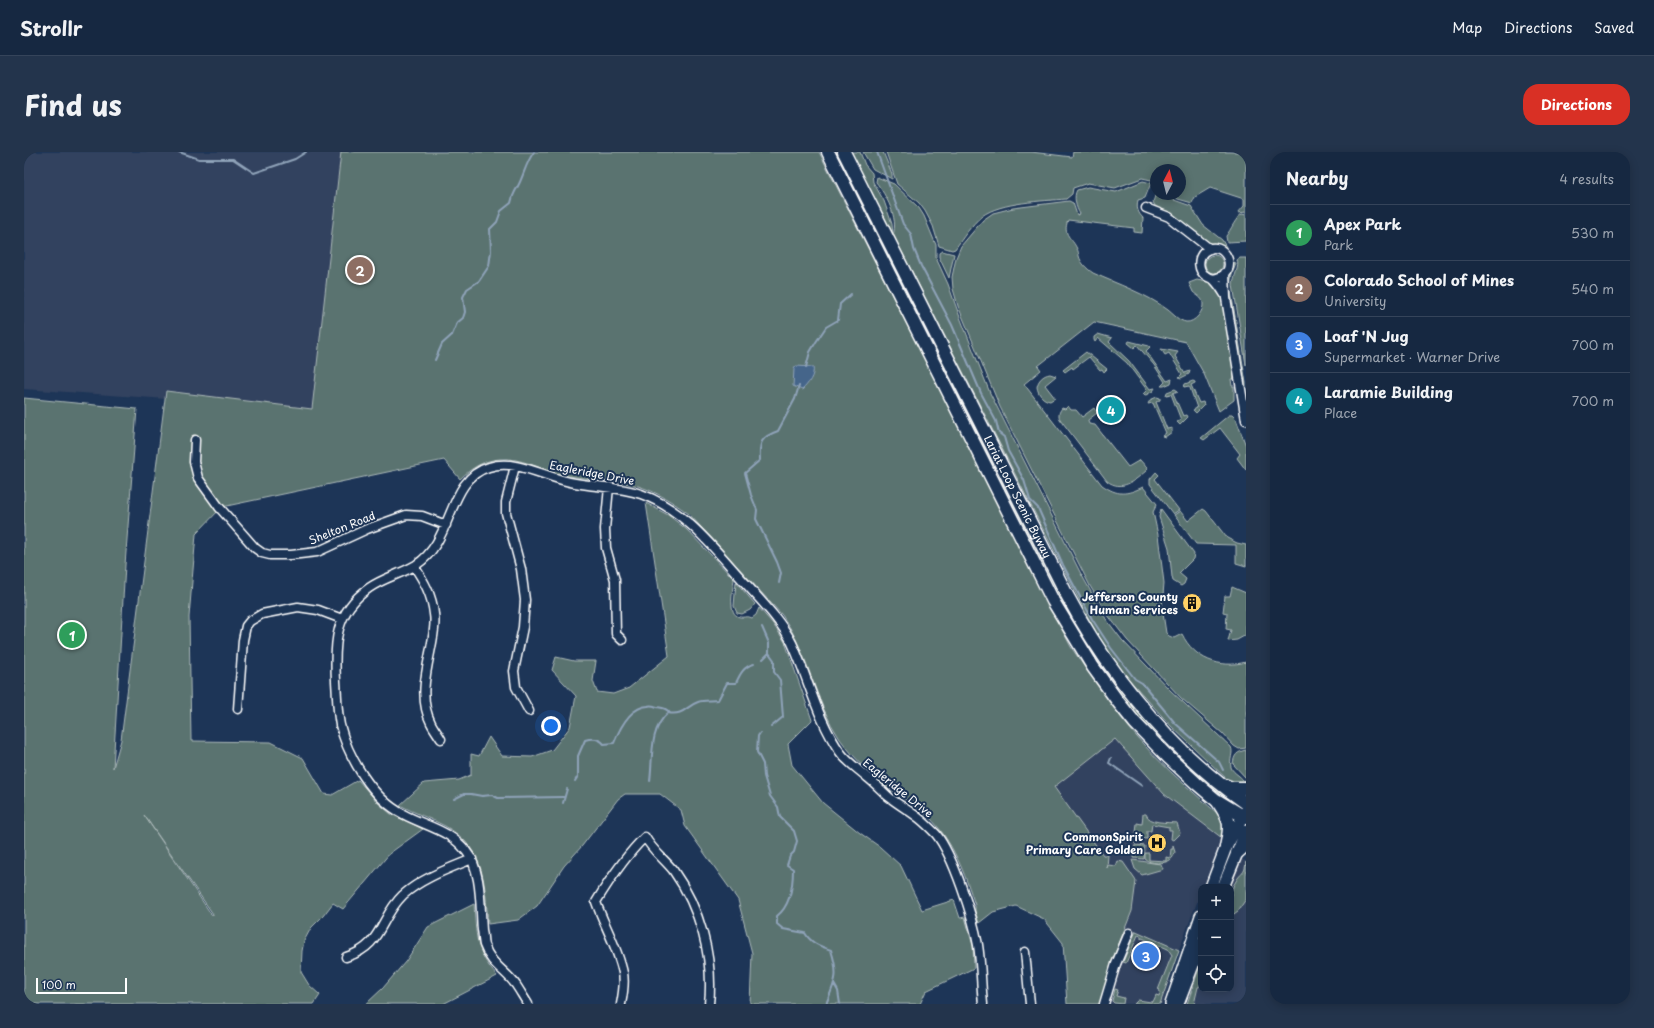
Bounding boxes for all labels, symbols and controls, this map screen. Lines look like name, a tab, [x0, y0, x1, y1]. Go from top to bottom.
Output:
text: Strollr	[20, 14, 83, 42]
text: Map	[1452, 17, 1482, 38]
text: Directions	[1504, 17, 1572, 38]
text: Saved	[1594, 17, 1634, 38]
text: Find us	[24, 83, 122, 126]
button: Directions	[1523, 84, 1630, 125]
north arrow	[1150, 164, 1186, 200]
text: Nearby	[1286, 165, 1348, 191]
text: 4 results	[1560, 169, 1614, 188]
text: Apex Park	[1324, 212, 1402, 235]
text: 1	[1296, 223, 1302, 242]
text: 530 m	[1571, 223, 1614, 242]
text: Park	[1324, 235, 1353, 254]
pin: 2	[347, 255, 373, 285]
text: Colorado School of Mines	[1324, 268, 1514, 291]
text: 2	[1294, 279, 1304, 298]
text: 540 m	[1571, 279, 1614, 298]
text: University	[1324, 291, 1386, 310]
text: Loaf 'N Jug	[1324, 324, 1409, 347]
text: 3	[1295, 335, 1303, 354]
text: 700 m	[1572, 335, 1614, 354]
text: Supermarket · Warner Drive	[1324, 347, 1500, 366]
text: Laramie Building	[1324, 380, 1453, 403]
text: 4	[1295, 391, 1303, 410]
text: 700 m	[1572, 391, 1614, 410]
pin: 4	[1098, 395, 1124, 425]
text: Place	[1324, 403, 1357, 422]
street label: Lariat Loop Scenic Byway	[980, 432, 1056, 561]
street label: Eagleridge Drive	[548, 456, 636, 489]
street label: Shelton Road	[306, 506, 378, 549]
place label: Jefferson County Human Services	[1082, 588, 1179, 618]
building icon: Jefferson County Human Services	[1181, 592, 1203, 614]
pin: 1	[59, 620, 85, 650]
your location	[541, 716, 561, 736]
street label: Eagleridge Drive	[860, 754, 937, 821]
place label: CommonSpirit Primary Care Golden	[1026, 828, 1143, 858]
hospital icon: CommonSpirit Primary Care Golden	[1146, 832, 1168, 854]
map controls	[1198, 884, 1234, 992]
button: +	[1198, 884, 1234, 920]
button: −	[1198, 920, 1234, 956]
pin: 3	[1133, 941, 1159, 971]
button: locate	[1198, 956, 1234, 992]
scale bar	[36, 976, 127, 995]
text: 100 m	[42, 976, 76, 993]

